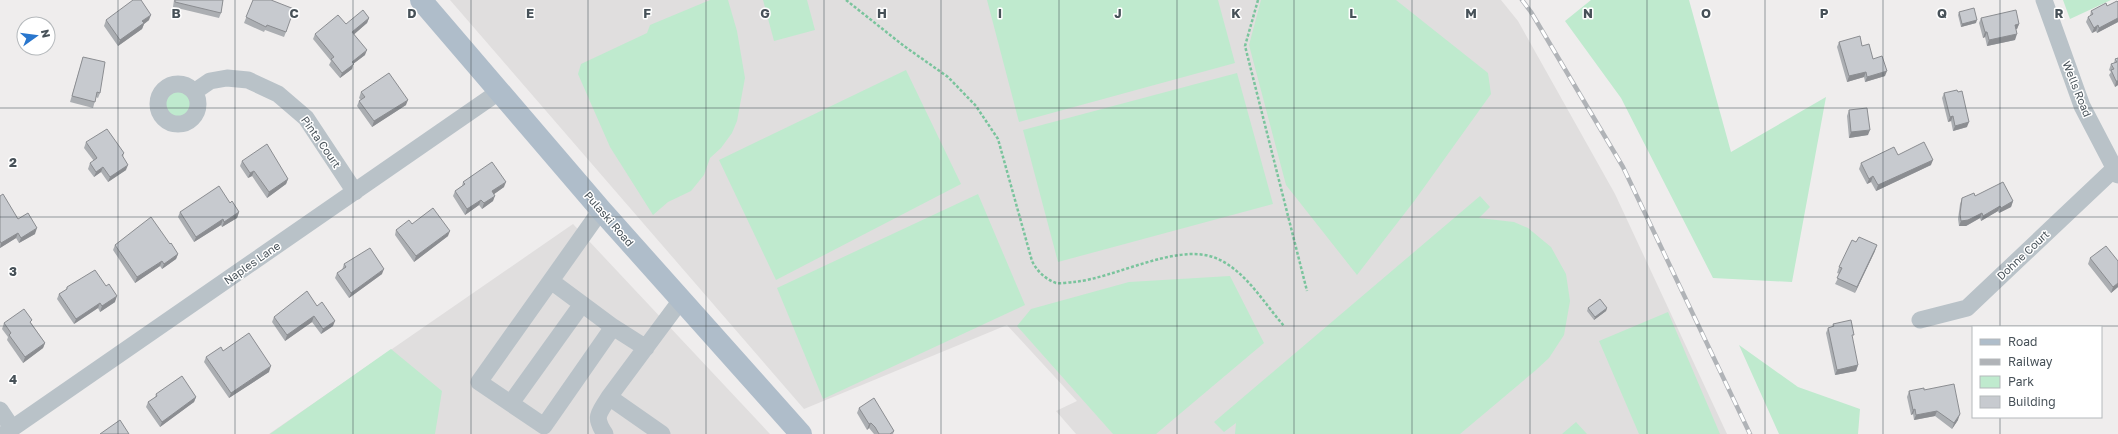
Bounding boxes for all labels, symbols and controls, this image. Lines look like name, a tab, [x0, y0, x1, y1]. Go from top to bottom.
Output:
text: B	[171, 5, 181, 21]
text: C	[289, 5, 299, 21]
text: D	[407, 5, 417, 21]
text: E	[526, 5, 534, 21]
text: F	[643, 5, 651, 21]
text: G	[760, 5, 770, 21]
text: H	[877, 5, 887, 21]
text: I	[998, 5, 1002, 21]
text: J	[1114, 5, 1122, 21]
text: K	[1231, 5, 1241, 21]
text: L	[1349, 5, 1357, 21]
text: M	[1465, 5, 1477, 21]
text: N	[1583, 5, 1593, 21]
text: O	[1701, 5, 1711, 21]
text: P	[1820, 5, 1829, 21]
text: Q	[1937, 5, 1947, 21]
text: R	[2054, 5, 2064, 21]
north arrow	[16, 16, 56, 56]
text: N	[39, 28, 54, 39]
street label: Wells Road	[2060, 59, 2095, 119]
street label: Pinta Court	[299, 113, 344, 170]
text: 2	[9, 154, 17, 170]
street label: Pulaski Road	[582, 189, 637, 249]
street label: Dohne Court	[1994, 227, 2051, 282]
street label: Naples Lane	[221, 238, 282, 287]
text: 3	[9, 263, 17, 279]
legend	[1972, 326, 2102, 418]
text: Road	[2008, 334, 2037, 349]
text: Railway	[2008, 354, 2053, 369]
text: 4	[9, 371, 17, 387]
text: Park	[2008, 374, 2034, 389]
text: Building	[2008, 394, 2056, 409]

